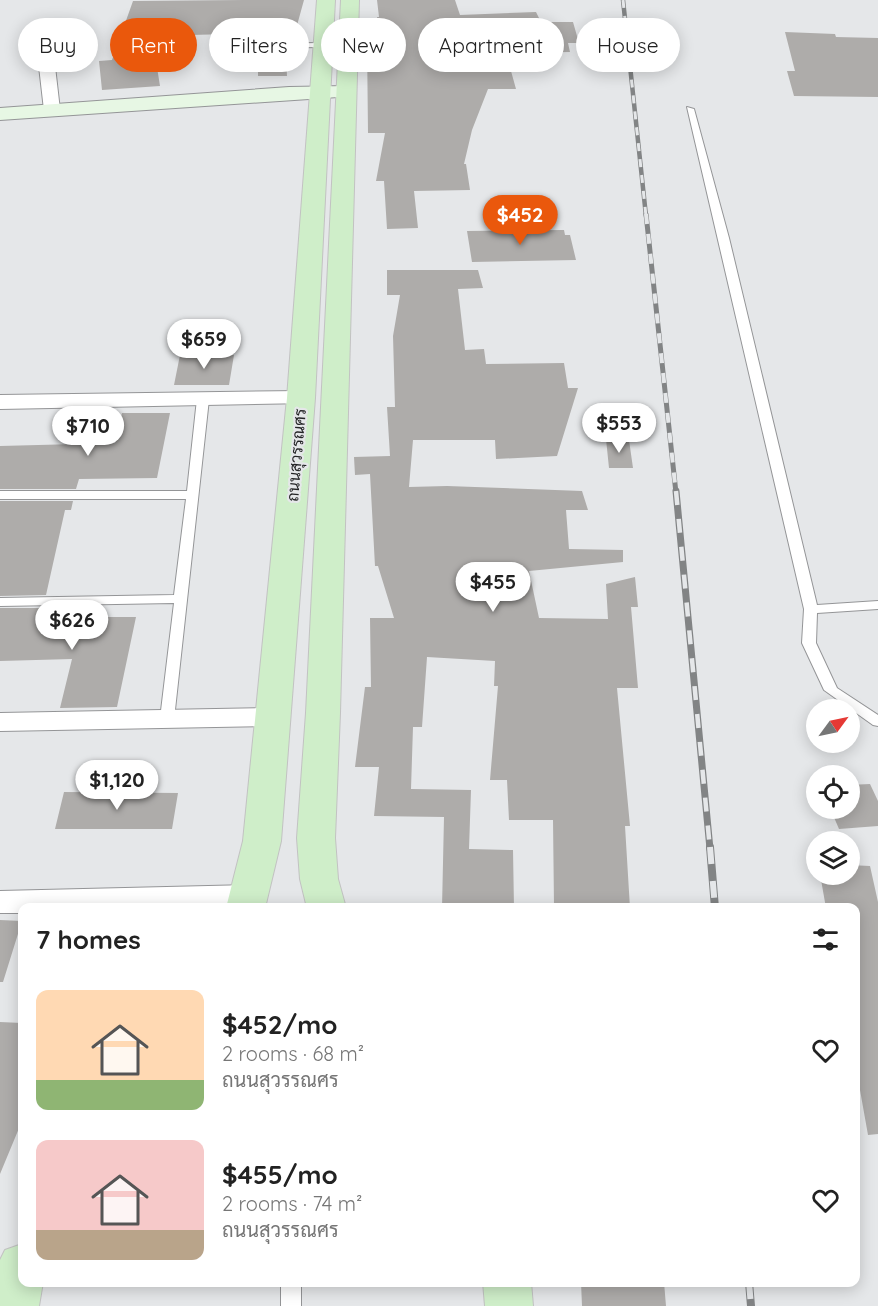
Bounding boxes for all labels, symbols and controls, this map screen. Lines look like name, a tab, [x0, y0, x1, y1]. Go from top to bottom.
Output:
chip: Buy	[18, 18, 98, 72]
chip: Rent	[110, 18, 197, 72]
chip: Filters	[209, 18, 309, 72]
chip: New	[321, 18, 406, 72]
chip: Apartment	[418, 18, 564, 72]
chip: House	[576, 18, 680, 72]
pin: $452	[484, 195, 556, 246]
text: $452	[497, 202, 543, 227]
pin: $659	[168, 319, 240, 370]
text: $659	[181, 326, 227, 351]
pin: $553	[583, 403, 655, 454]
pin: $710	[52, 406, 124, 457]
street label: ถนนสุวรรณศร	[282, 407, 312, 503]
text: $553	[596, 410, 642, 435]
text: $710	[66, 413, 110, 438]
pin: $455	[457, 562, 529, 613]
text: $455	[470, 569, 516, 594]
pin: $626	[36, 600, 108, 651]
text: $626	[49, 607, 95, 632]
north arrow	[806, 699, 860, 753]
map controls	[806, 699, 860, 885]
pin: $1,120	[68, 760, 166, 811]
button: locate	[806, 765, 860, 819]
text: $1,120	[89, 767, 145, 792]
button: layers	[806, 831, 860, 885]
text: 7 homes	[36, 923, 141, 956]
icon: filters	[809, 923, 842, 956]
text: $452/mo	[222, 1008, 338, 1041]
icon: home	[84, 1014, 156, 1086]
icon: heart	[809, 1034, 842, 1067]
text: 2 rooms · 68 m²	[222, 1041, 364, 1066]
text: ถนนสุวรรณศร	[222, 1067, 339, 1092]
text: $455/mo	[222, 1158, 338, 1191]
icon: home	[84, 1164, 156, 1236]
icon: heart	[809, 1184, 842, 1217]
text: 2 rooms · 74 m²	[222, 1191, 362, 1216]
text: ถนนสุวรรณศร	[222, 1217, 339, 1242]

